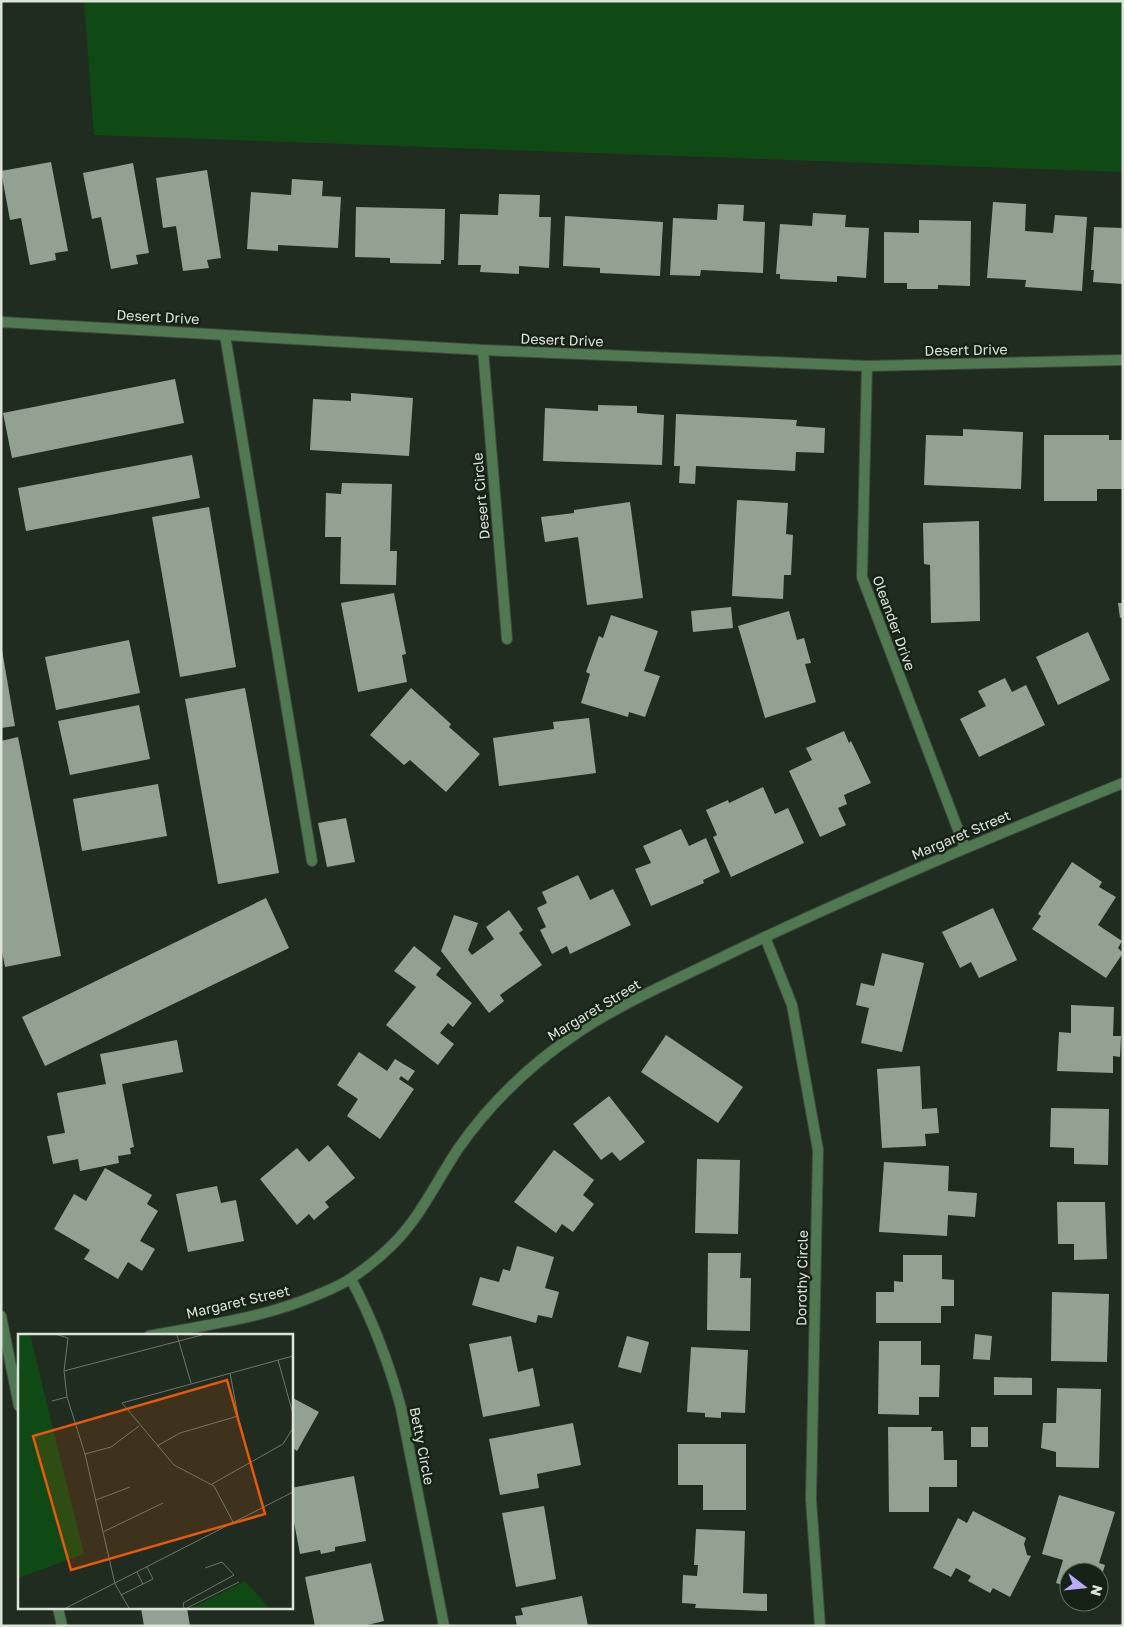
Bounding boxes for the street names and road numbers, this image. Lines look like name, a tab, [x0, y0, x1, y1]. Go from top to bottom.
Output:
street label: Desert Drive	[116, 306, 200, 327]
street label: Desert Drive	[520, 330, 604, 349]
street label: Desert Drive	[924, 340, 1008, 359]
street label: Desert Circle	[468, 452, 493, 540]
street label: Oleander Drive	[869, 573, 920, 673]
street label: Margaret Street	[909, 806, 1013, 863]
street label: Margaret Street	[544, 975, 643, 1044]
street label: Dorothy Circle	[792, 1230, 811, 1326]
street label: Margaret Street	[184, 1281, 291, 1322]
street label: Betty Circle	[407, 1406, 438, 1486]

